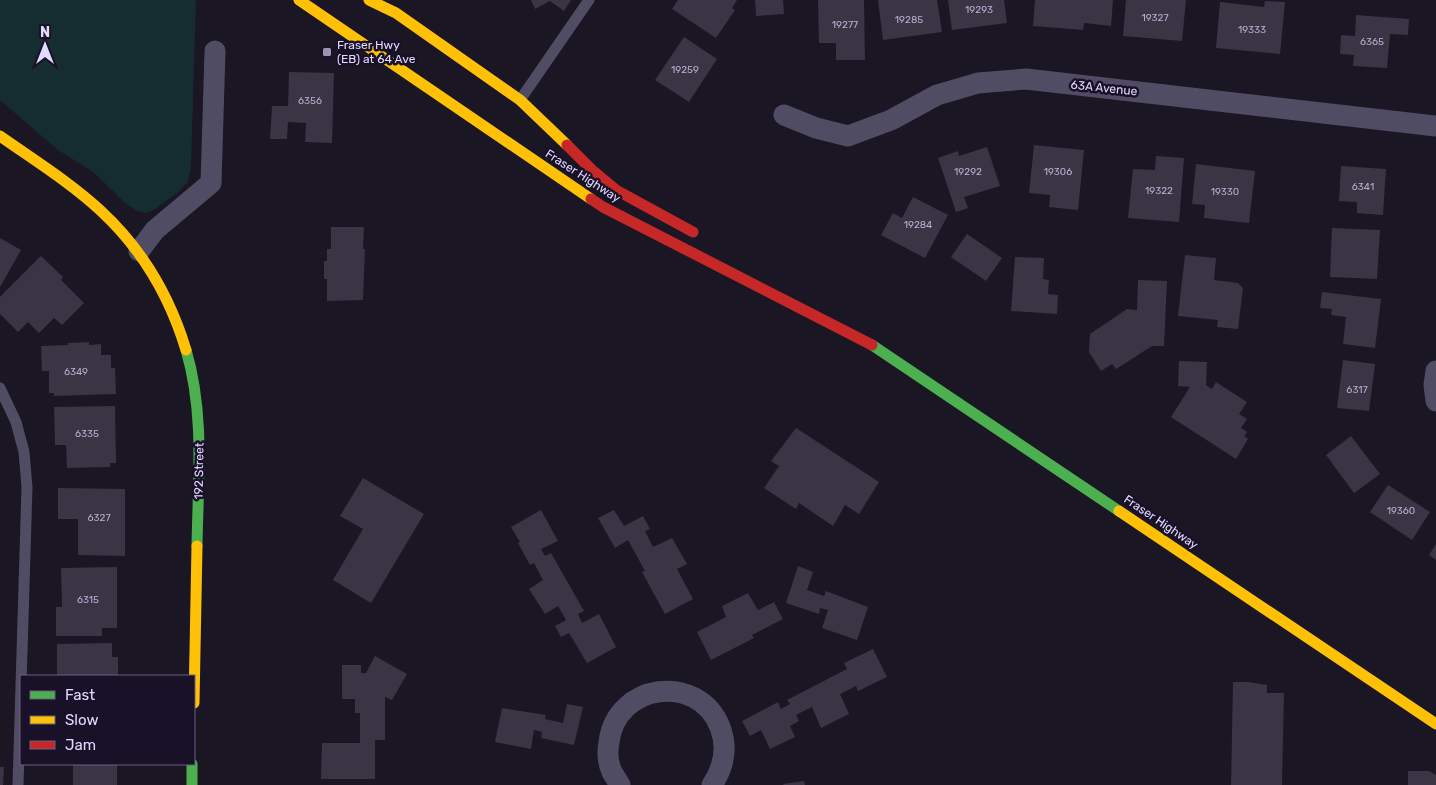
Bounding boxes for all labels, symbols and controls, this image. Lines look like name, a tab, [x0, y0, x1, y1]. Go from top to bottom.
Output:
house number: 19293	[965, 4, 993, 16]
house number: 19327	[1141, 12, 1169, 24]
house number: 19285	[895, 14, 923, 26]
house number: 19277	[832, 19, 858, 31]
north arrow	[20, 20, 70, 70]
text: N	[40, 24, 50, 41]
house number: 19333	[1238, 24, 1266, 36]
house number: 6365	[1360, 36, 1384, 48]
place label: Fraser Hwy (EB) at 64 Ave	[337, 38, 416, 66]
marker: Fraser Hwy (EB) at 64 Ave	[321, 46, 333, 58]
house number: 19259	[671, 64, 699, 76]
street label: 63A Avenue	[1070, 78, 1138, 98]
house number: 6356	[298, 95, 322, 107]
street label: Fraser Highway	[543, 147, 623, 206]
house number: 19292	[954, 166, 982, 178]
house number: 19306	[1044, 166, 1072, 178]
house number: 6341	[1352, 181, 1374, 193]
house number: 19322	[1145, 185, 1173, 197]
house number: 19330	[1211, 186, 1239, 198]
house number: 19284	[904, 219, 932, 231]
house number: 6349	[64, 366, 88, 378]
house number: 6317	[1346, 384, 1368, 396]
house number: 6335	[75, 428, 99, 440]
street label: 192 Street	[192, 442, 207, 500]
street label: Fraser Highway	[1121, 492, 1201, 552]
house number: 19360	[1387, 505, 1415, 517]
house number: 6327	[87, 512, 111, 524]
house number: 6315	[77, 594, 99, 606]
legend	[20, 675, 195, 765]
text: Fast	[65, 686, 95, 704]
text: Slow	[65, 711, 98, 729]
text: Jam	[65, 736, 96, 754]

